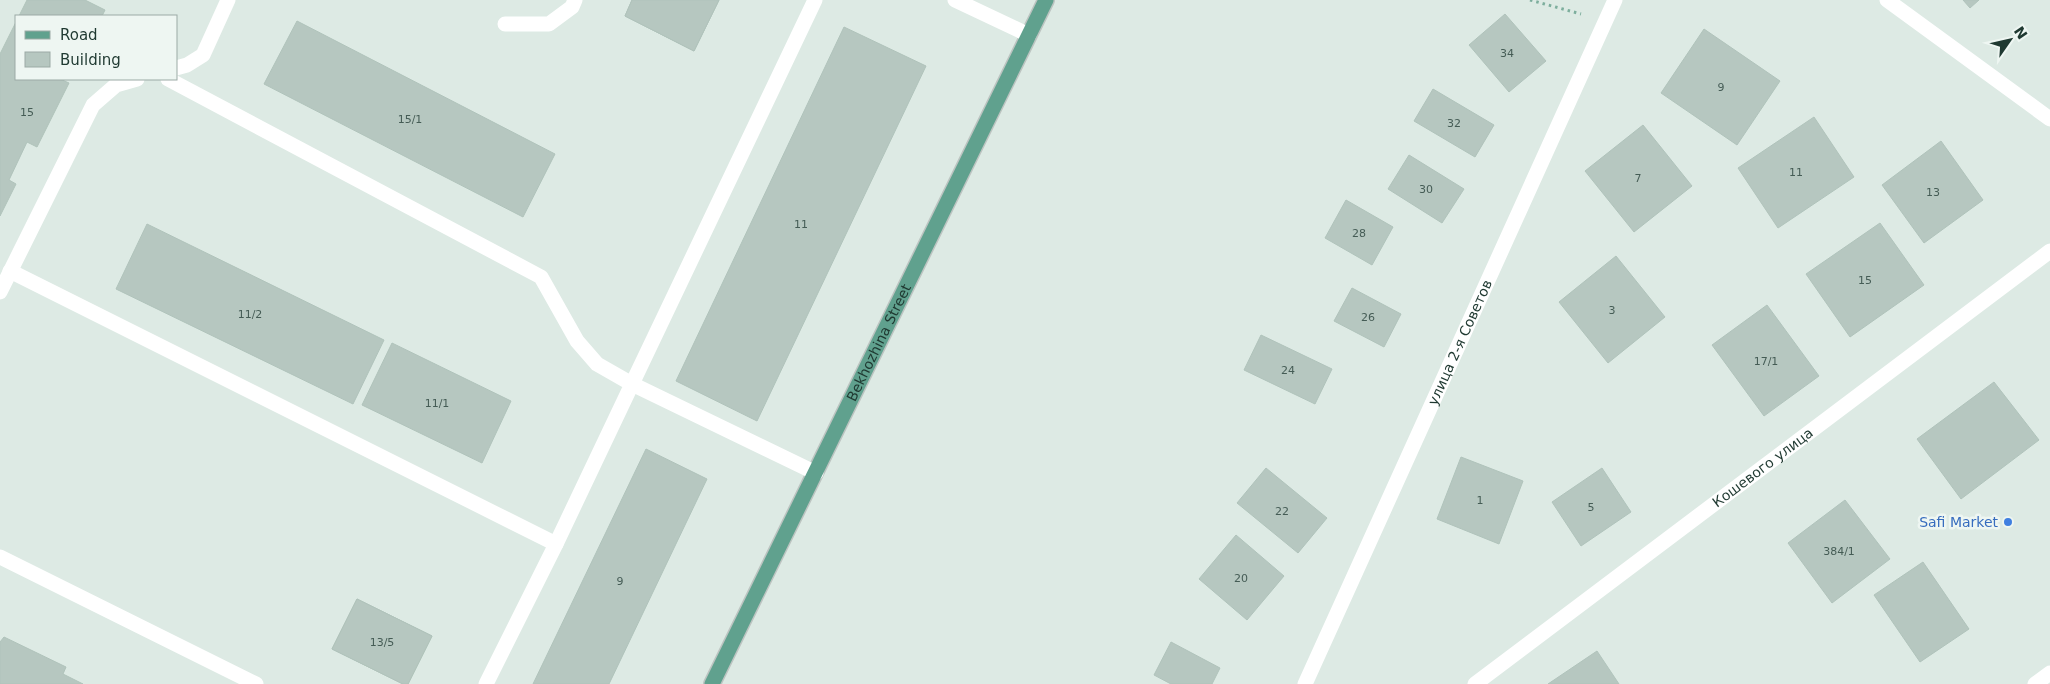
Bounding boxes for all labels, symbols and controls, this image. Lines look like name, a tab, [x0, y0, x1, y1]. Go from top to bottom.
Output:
legend	[15, 15, 178, 80]
north arrow	[1985, 15, 2035, 65]
text: N	[2011, 23, 2031, 42]
text: Road	[60, 26, 98, 44]
house number: 34	[1500, 47, 1514, 60]
text: Building	[60, 51, 121, 69]
house number: 9	[1718, 81, 1725, 94]
house number: 15	[20, 106, 34, 119]
house number: 15/1	[398, 113, 422, 126]
house number: 32	[1447, 117, 1461, 130]
house number: 11	[1789, 166, 1803, 179]
house number: 7	[1635, 172, 1642, 185]
house number: 30	[1419, 183, 1433, 196]
house number: 13	[1926, 186, 1940, 199]
house number: 11	[794, 218, 808, 231]
house number: 28	[1352, 227, 1366, 240]
house number: 15	[1858, 274, 1872, 287]
street label: улица 2-я Советов	[1424, 277, 1495, 408]
street label: Bekhozhina Street	[843, 281, 914, 404]
house number: 3	[1609, 304, 1616, 317]
house number: 11/2	[238, 308, 262, 321]
house number: 26	[1361, 311, 1375, 324]
house number: 17/1	[1754, 355, 1778, 368]
house number: 24	[1281, 364, 1295, 377]
house number: 11/1	[425, 397, 449, 410]
street label: Кошевого улица	[1709, 424, 1816, 510]
house number: 1	[1477, 494, 1484, 507]
house number: 5	[1588, 501, 1595, 514]
house number: 22	[1275, 505, 1289, 518]
place label: Safi Market	[1919, 514, 1999, 530]
marker: Safi Market	[2002, 516, 2014, 528]
house number: 384/1	[1823, 545, 1855, 558]
house number: 20	[1234, 572, 1248, 585]
house number: 9	[617, 575, 624, 588]
house number: 13/5	[370, 636, 394, 649]

